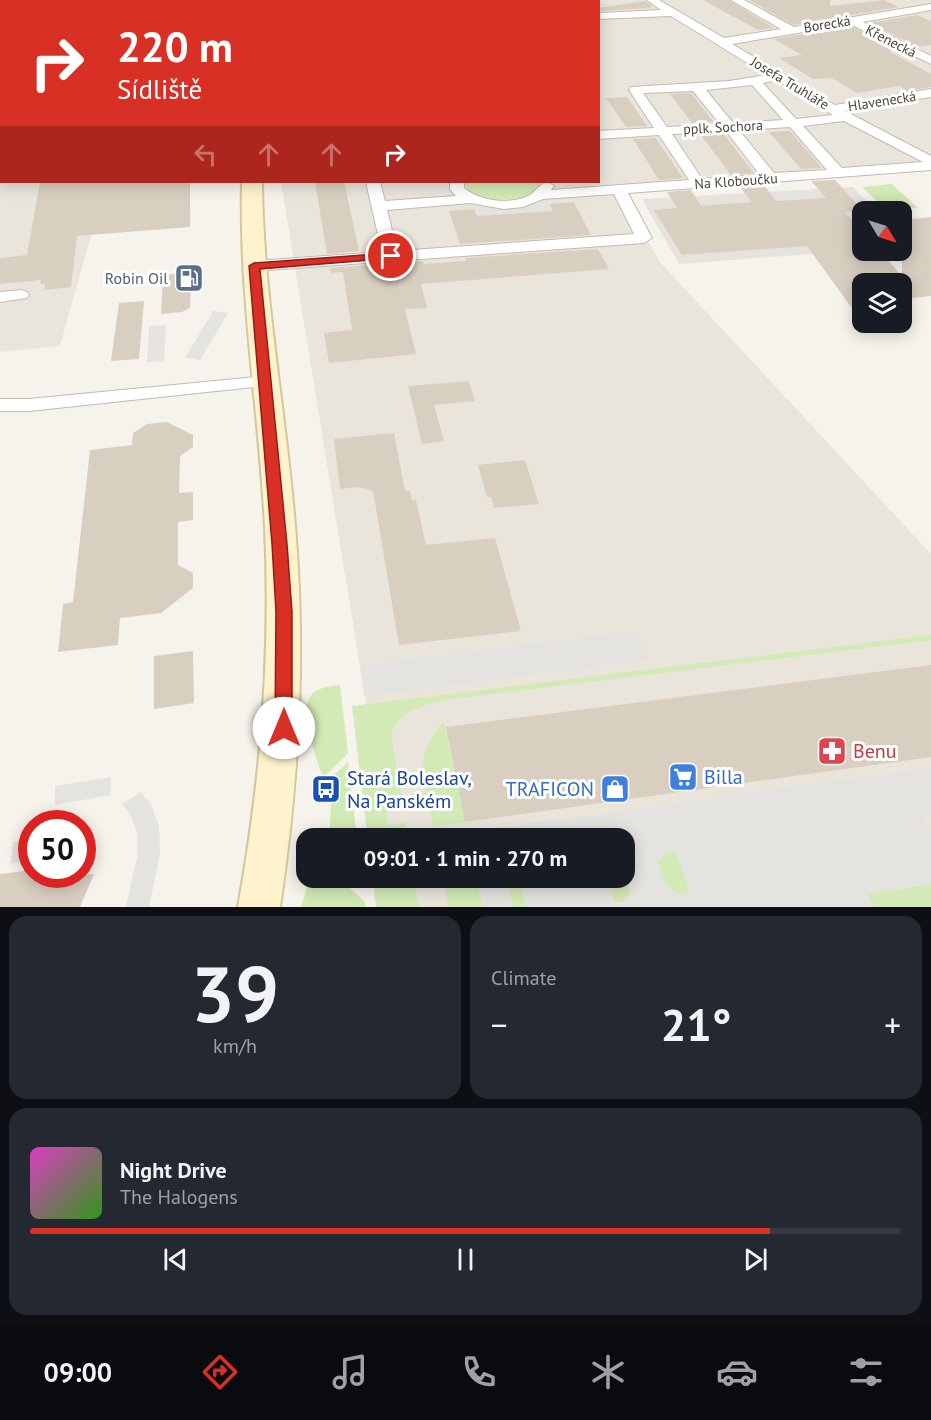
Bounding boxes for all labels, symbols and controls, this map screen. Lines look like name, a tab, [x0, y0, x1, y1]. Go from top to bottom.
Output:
street label: Borecká	[802, 11, 852, 37]
text: 220 m	[117, 19, 233, 74]
street label: Křenecká	[862, 20, 920, 62]
icon: right	[18, 24, 96, 102]
street label: Josefa Truhláře	[747, 52, 833, 113]
text: Sídliště	[117, 72, 202, 106]
street label: Hlavenecká	[847, 87, 917, 115]
street label: pplk. Sochora	[683, 116, 763, 138]
icon: left	[189, 138, 222, 171]
icon: ahead	[252, 138, 285, 171]
icon: ahead	[315, 138, 348, 171]
icon: right	[378, 138, 411, 171]
street label: Na Kloboučku	[694, 169, 778, 193]
north arrow	[852, 201, 912, 261]
map controls	[852, 201, 912, 333]
pin	[365, 230, 416, 281]
icon: arrive	[374, 239, 407, 272]
fuel station icon: Robin Oil	[173, 262, 205, 294]
place label: Robin Oil	[105, 268, 168, 288]
button: layers	[852, 273, 912, 333]
position arrow	[252, 696, 316, 760]
pharmacy icon: Benu	[816, 735, 848, 767]
place label: Benu	[853, 738, 897, 764]
supermarket icon: Billa	[667, 761, 699, 793]
place label: Billa	[704, 764, 743, 790]
place label: Stará Boleslav, Na Panském	[347, 765, 472, 814]
bus stop icon: Stará Boleslav, Na Panském	[310, 773, 342, 805]
shop icon: TRAFICON	[599, 773, 631, 805]
place label: TRAFICON	[506, 776, 594, 802]
speed limit sign: 50	[18, 810, 96, 888]
text: 09:01 · 1 min · 270 m	[364, 844, 567, 872]
text: 39	[191, 943, 279, 1044]
text: Climate	[491, 965, 557, 991]
text: 21°	[661, 995, 731, 1053]
text: −	[491, 1003, 508, 1046]
text: +	[884, 1003, 901, 1046]
text: km/h	[213, 1033, 257, 1059]
text: Night Drive	[120, 1156, 227, 1184]
text: The Halogens	[120, 1184, 238, 1210]
icon: previous	[159, 1243, 192, 1276]
icon: pause	[449, 1243, 482, 1276]
icon: next	[739, 1243, 772, 1276]
icon: directions	[199, 1351, 241, 1393]
icon: music	[329, 1351, 371, 1393]
icon: phone	[458, 1351, 500, 1393]
icon: climate	[587, 1351, 629, 1393]
icon: car	[716, 1351, 758, 1393]
icon: filters	[845, 1351, 887, 1393]
text: 09:00	[44, 1355, 112, 1389]

